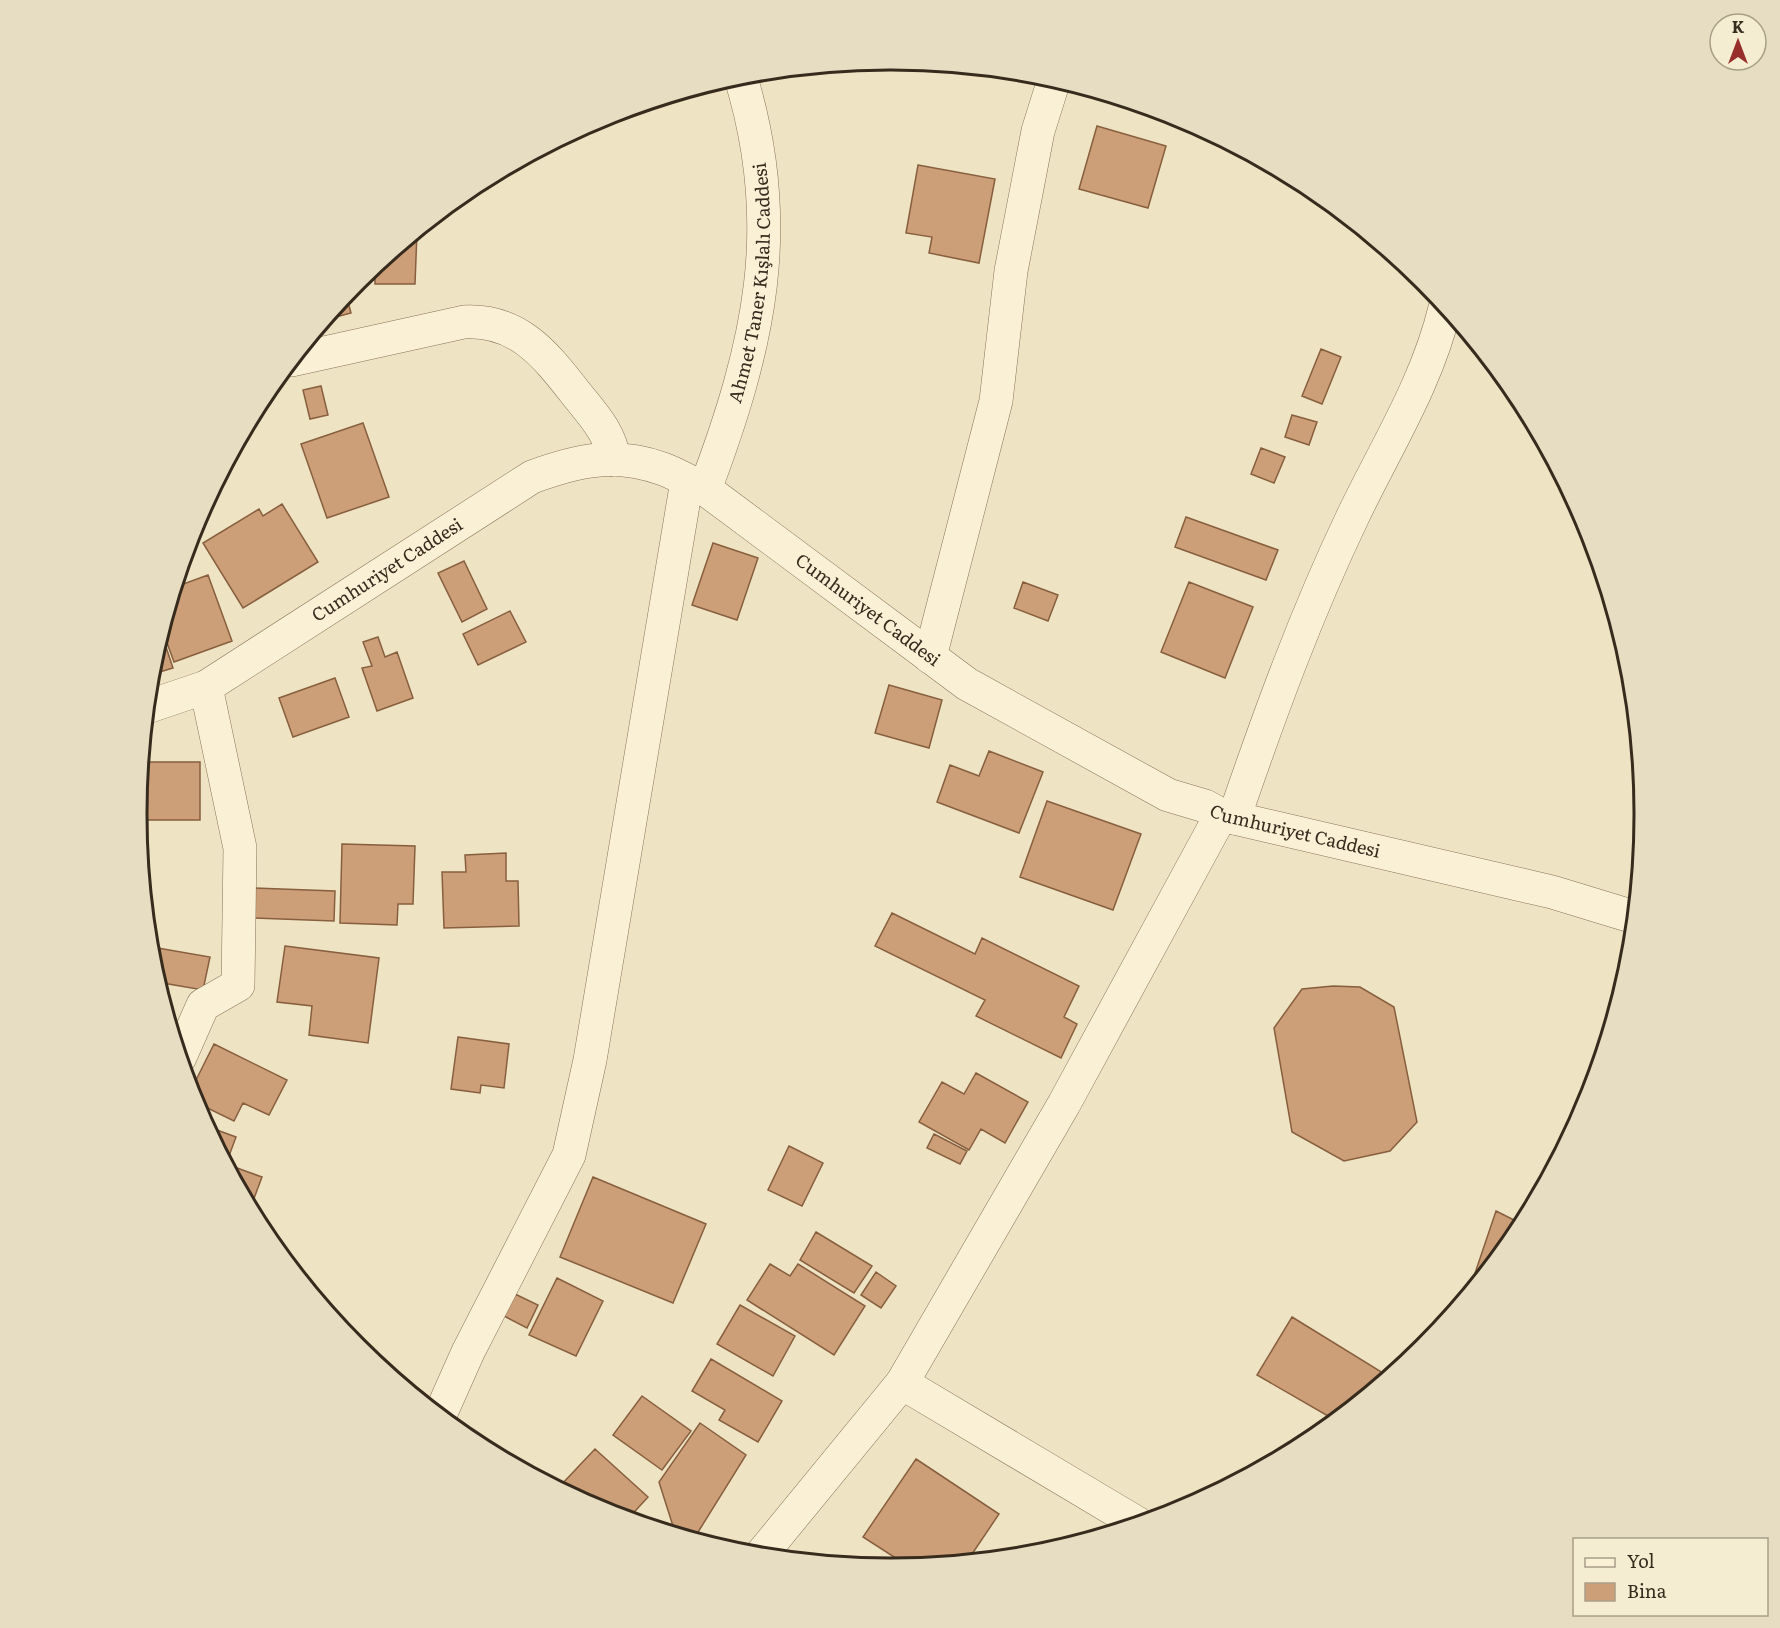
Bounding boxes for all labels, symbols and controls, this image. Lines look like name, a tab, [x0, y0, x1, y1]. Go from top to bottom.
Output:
north arrow	[1708, 12, 1768, 72]
text: K	[1732, 14, 1745, 38]
street label: Ahmet Taner Kışlalı Caddesi	[720, 161, 776, 406]
street label: Cumhuriyet Caddesi	[306, 510, 467, 628]
street label: Cumhuriyet Caddesi	[791, 546, 947, 672]
street label: Cumhuriyet Caddesi	[1205, 796, 1383, 864]
legend	[1573, 1538, 1768, 1616]
text: Yol	[1627, 1547, 1655, 1574]
text: Bina	[1627, 1577, 1667, 1604]

